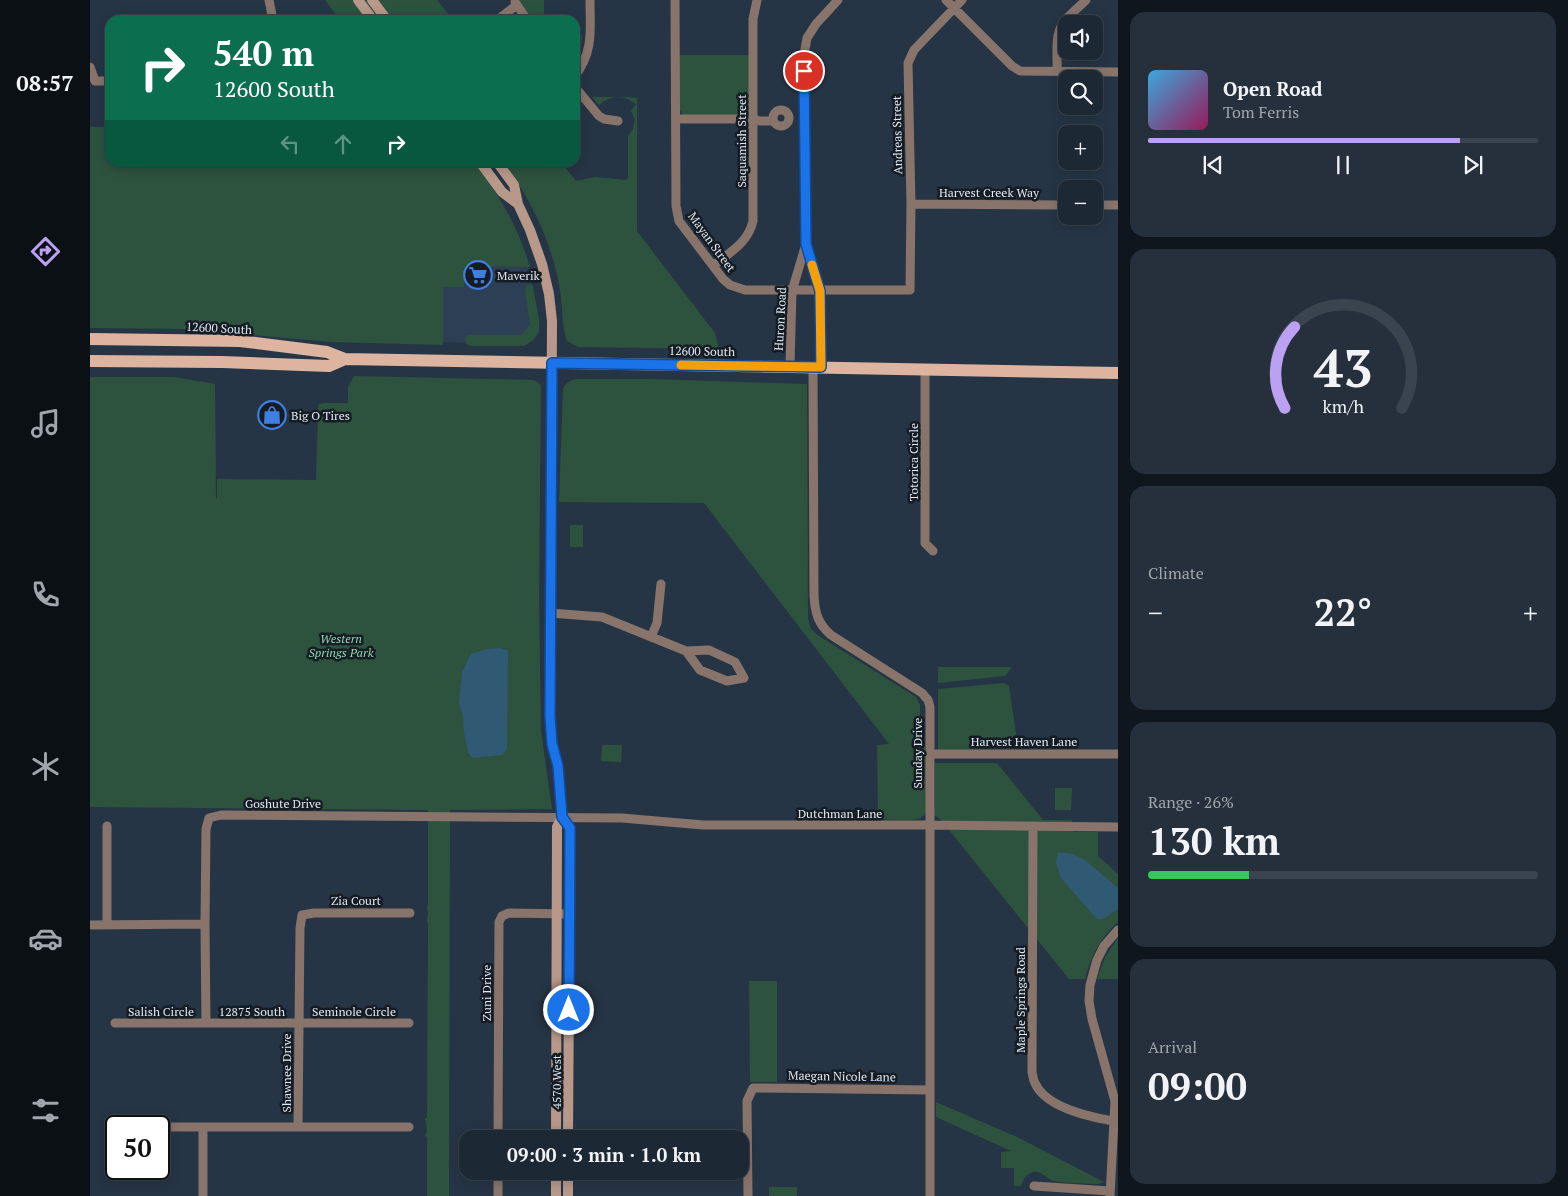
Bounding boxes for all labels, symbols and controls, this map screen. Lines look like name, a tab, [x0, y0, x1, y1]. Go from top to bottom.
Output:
map controls	[1058, 15, 1103, 225]
button: sound	[1058, 15, 1103, 60]
text: 540 m	[213, 30, 314, 76]
icon: right	[130, 35, 195, 100]
pin	[783, 50, 825, 92]
icon: arrive	[790, 57, 818, 85]
text: 08:57	[16, 68, 74, 97]
button: search	[1058, 70, 1103, 115]
text: 12600 South	[213, 74, 335, 103]
text: Open Road	[1223, 76, 1323, 101]
street label: Saquamish Street	[734, 94, 749, 188]
street label: Andreas Street	[889, 95, 905, 175]
text: Tom Ferris	[1223, 101, 1299, 123]
button: +	[1058, 125, 1103, 170]
icon: left	[276, 130, 304, 158]
icon: ahead	[329, 130, 357, 158]
icon: right	[382, 130, 410, 158]
icon: previous	[1199, 151, 1227, 179]
icon: pause	[1329, 151, 1357, 179]
icon: next	[1459, 151, 1487, 179]
button: −	[1058, 180, 1103, 225]
street label: Harvest Creek Way	[939, 185, 1040, 200]
street label: Mayan Street	[685, 209, 739, 275]
icon: directions	[28, 234, 63, 269]
supermarket icon: Maverik	[463, 260, 493, 290]
place label: Maverik	[497, 268, 541, 283]
street label: Huron Road	[771, 286, 789, 351]
street label: 12600 South	[185, 319, 253, 337]
text: 43	[1314, 333, 1372, 402]
street label: 12600 South	[669, 343, 735, 359]
text: km/h	[1322, 394, 1364, 418]
shop icon: Big O Tires	[257, 400, 287, 430]
icon: music	[28, 406, 63, 441]
place label: Big O Tires	[291, 408, 350, 423]
street label: Totorica Circle	[906, 423, 921, 501]
text: Climate	[1148, 562, 1204, 584]
icon: phone	[28, 577, 63, 612]
text: 22°	[1314, 587, 1372, 637]
text: −	[1148, 594, 1163, 631]
text: +	[1523, 594, 1538, 631]
park label: Western Springs Park	[309, 631, 374, 660]
street label: Sunday Drive	[910, 718, 925, 788]
street label: Harvest Haven Lane	[971, 734, 1077, 749]
icon: climate	[28, 749, 63, 784]
text: Range · 26%	[1148, 791, 1234, 813]
street label: Goshute Drive	[245, 796, 321, 811]
street label: Dutchman Lane	[798, 806, 882, 821]
text: 130 km	[1148, 816, 1280, 866]
street label: Zia Court	[331, 893, 382, 908]
icon: car	[28, 921, 63, 956]
street label: Maple Springs Road	[1013, 947, 1028, 1053]
street label: Zuni Drive	[479, 965, 494, 1021]
position arrow	[542, 983, 594, 1035]
street label: Salish Circle	[128, 1004, 194, 1019]
street label: 12875 South	[219, 1004, 285, 1019]
street label: Seminole Circle	[312, 1004, 396, 1019]
street label: Shawnee Drive	[279, 1033, 294, 1113]
text: Arrival	[1148, 1036, 1197, 1058]
street label: 4570 West	[549, 1054, 564, 1109]
text: 09:00	[1148, 1061, 1247, 1111]
street label: Maegan Nicole Lane	[788, 1068, 896, 1084]
icon: filters	[28, 1093, 63, 1128]
speed limit sign: 50	[105, 1115, 170, 1180]
text: 09:00 · 3 min · 1.0 km	[507, 1142, 701, 1167]

